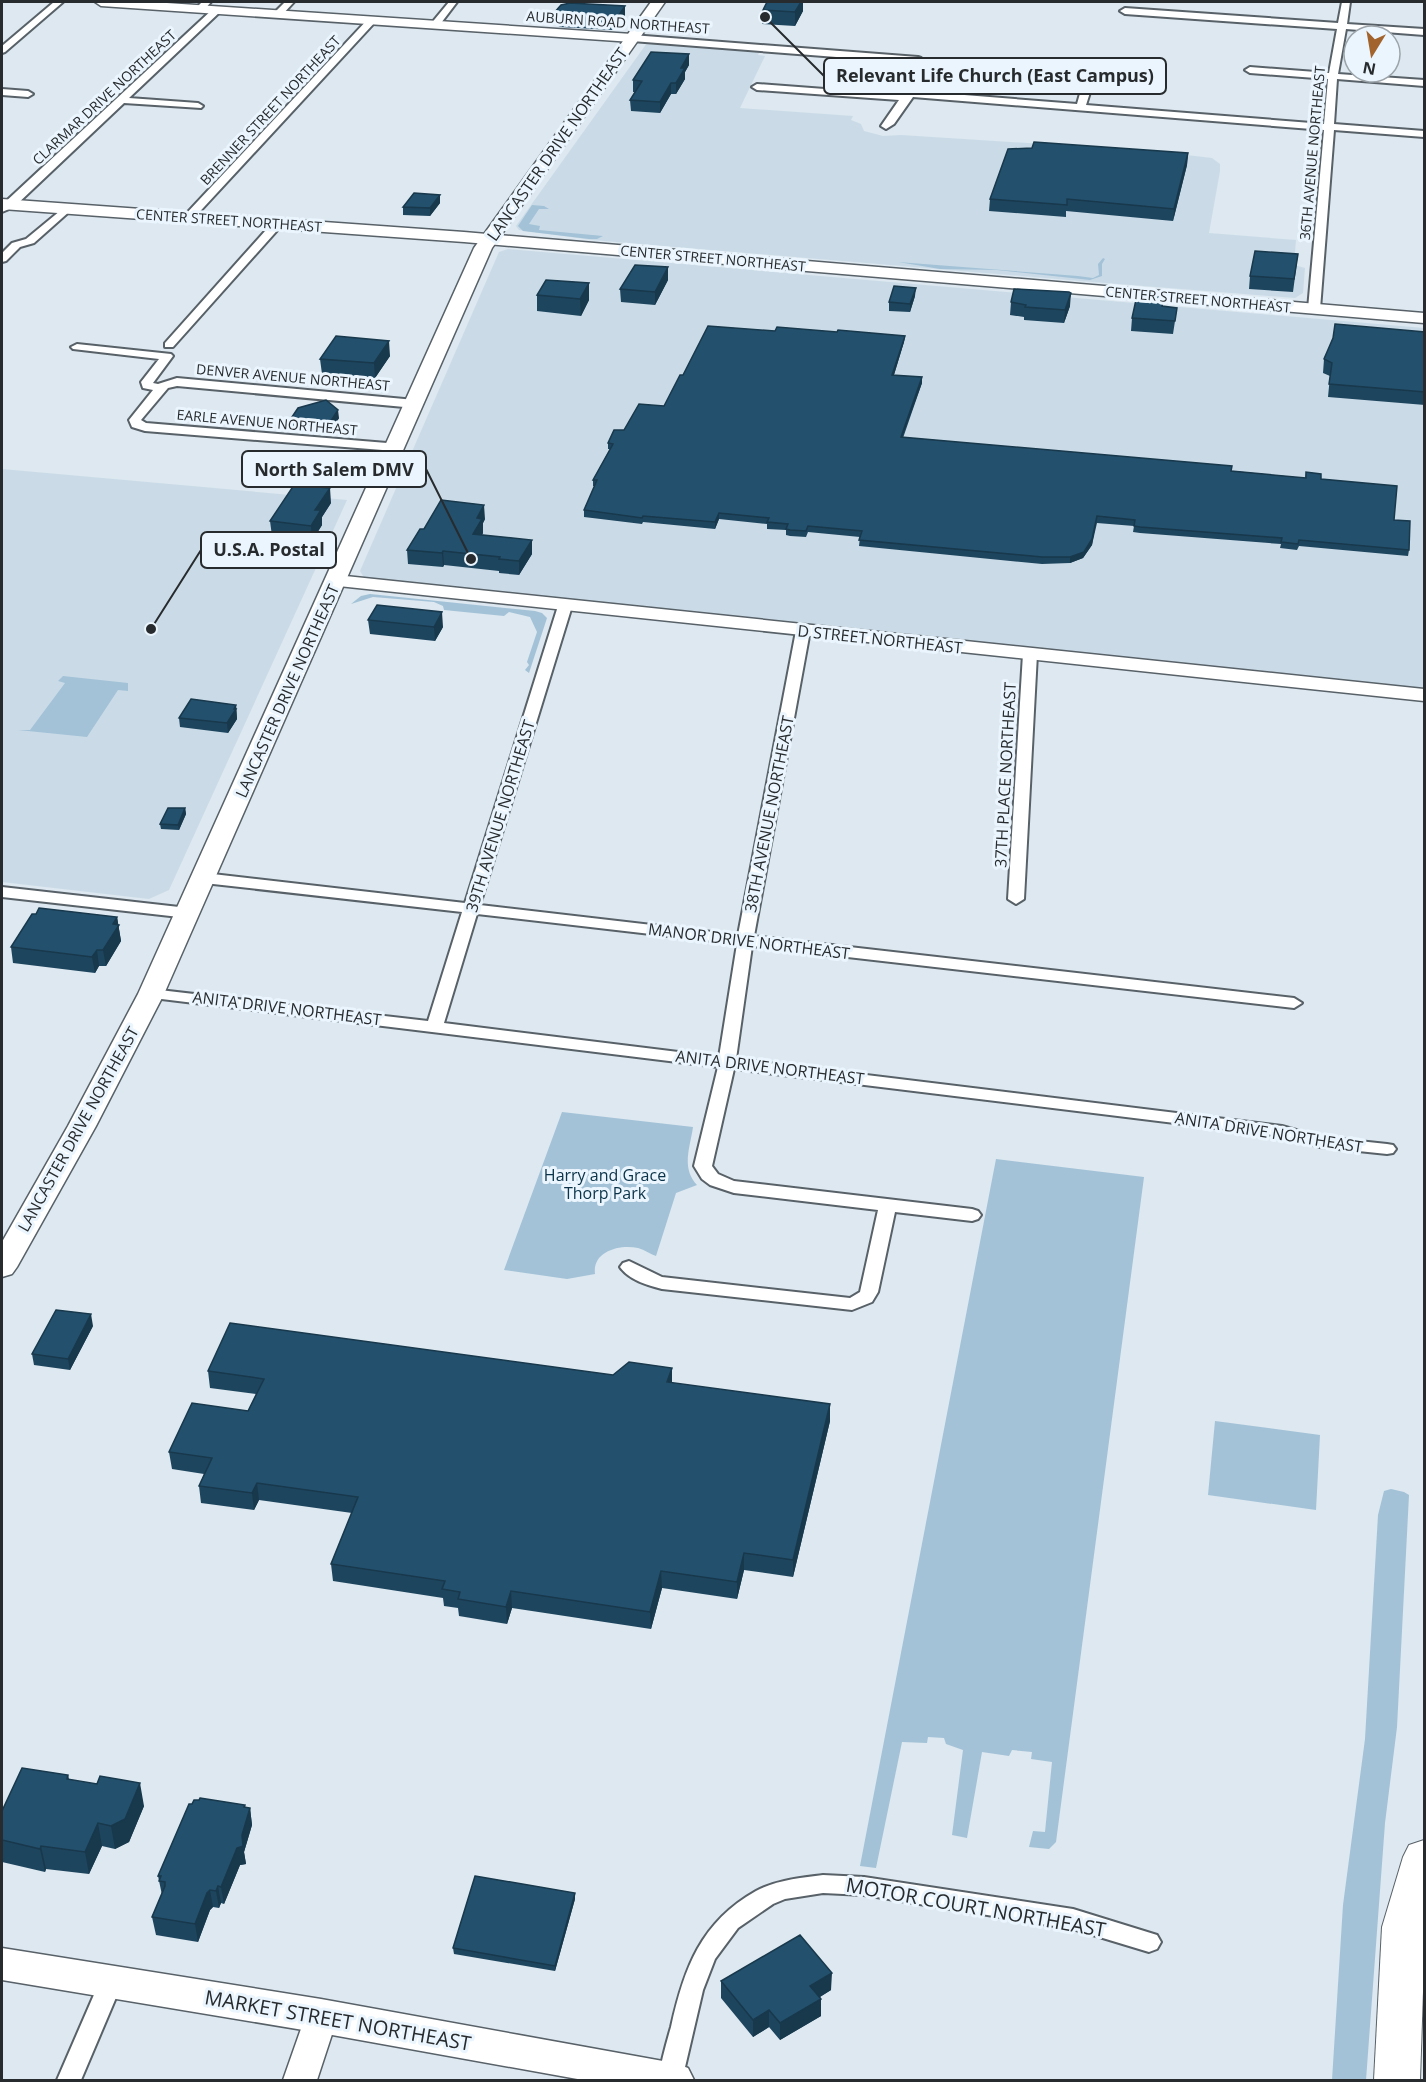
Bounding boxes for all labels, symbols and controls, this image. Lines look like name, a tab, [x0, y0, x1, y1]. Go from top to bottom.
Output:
street label: AUBURN ROAD NORTHEAST	[526, 6, 710, 38]
north arrow	[1342, 24, 1402, 84]
street label: CLARMAR DRIVE NORTHEAST	[28, 25, 180, 169]
street label: BRENNER STREET NORTHEAST	[196, 31, 345, 189]
street label: LANCASTER DRIVE NORTHEAST	[482, 43, 632, 245]
text: N	[1361, 57, 1378, 81]
callout: Relevant Life Church (East Campus)	[824, 58, 1166, 94]
text: Relevant Life Church (East Campus)	[836, 63, 1154, 87]
street label: 36TH AVENUE NORTHEAST	[1295, 65, 1329, 241]
street label: CENTER STREET NORTHEAST	[136, 204, 323, 236]
street label: CENTER STREET NORTHEAST	[620, 240, 807, 276]
street label: CENTER STREET NORTHEAST	[1105, 281, 1292, 317]
street label: DENVER AVENUE NORTHEAST	[195, 359, 391, 395]
street label: EARLE AVENUE NORTHEAST	[176, 405, 358, 439]
callout: North Salem DMV	[242, 451, 426, 487]
text: North Salem DMV	[254, 457, 414, 481]
callout: U.S.A. Postal	[201, 532, 336, 568]
text: U.S.A. Postal	[213, 537, 325, 561]
street label: LANCASTER DRIVE NORTHEAST	[230, 581, 344, 801]
street label: D STREET NORTHEAST	[797, 619, 964, 659]
street label: 37TH PLACE NORTHEAST	[989, 681, 1021, 868]
street label: 38TH AVENUE NORTHEAST	[739, 714, 799, 914]
street label: 39TH AVENUE NORTHEAST	[460, 717, 540, 915]
street label: MANOR DRIVE NORTHEAST	[647, 918, 851, 964]
street label: ANITA DRIVE NORTHEAST	[191, 986, 383, 1031]
street label: LANCASTER DRIVE NORTHEAST	[12, 1022, 144, 1235]
street label: ANITA DRIVE NORTHEAST	[674, 1045, 866, 1090]
street label: ANITA DRIVE NORTHEAST	[1174, 1106, 1365, 1158]
park label: Harry and Grace Thorp Park	[544, 1164, 666, 1204]
street label: MOTOR COURT NORTHEAST	[844, 1871, 1108, 1943]
street label: MARKET STREET NORTHEAST	[203, 1983, 473, 2057]

